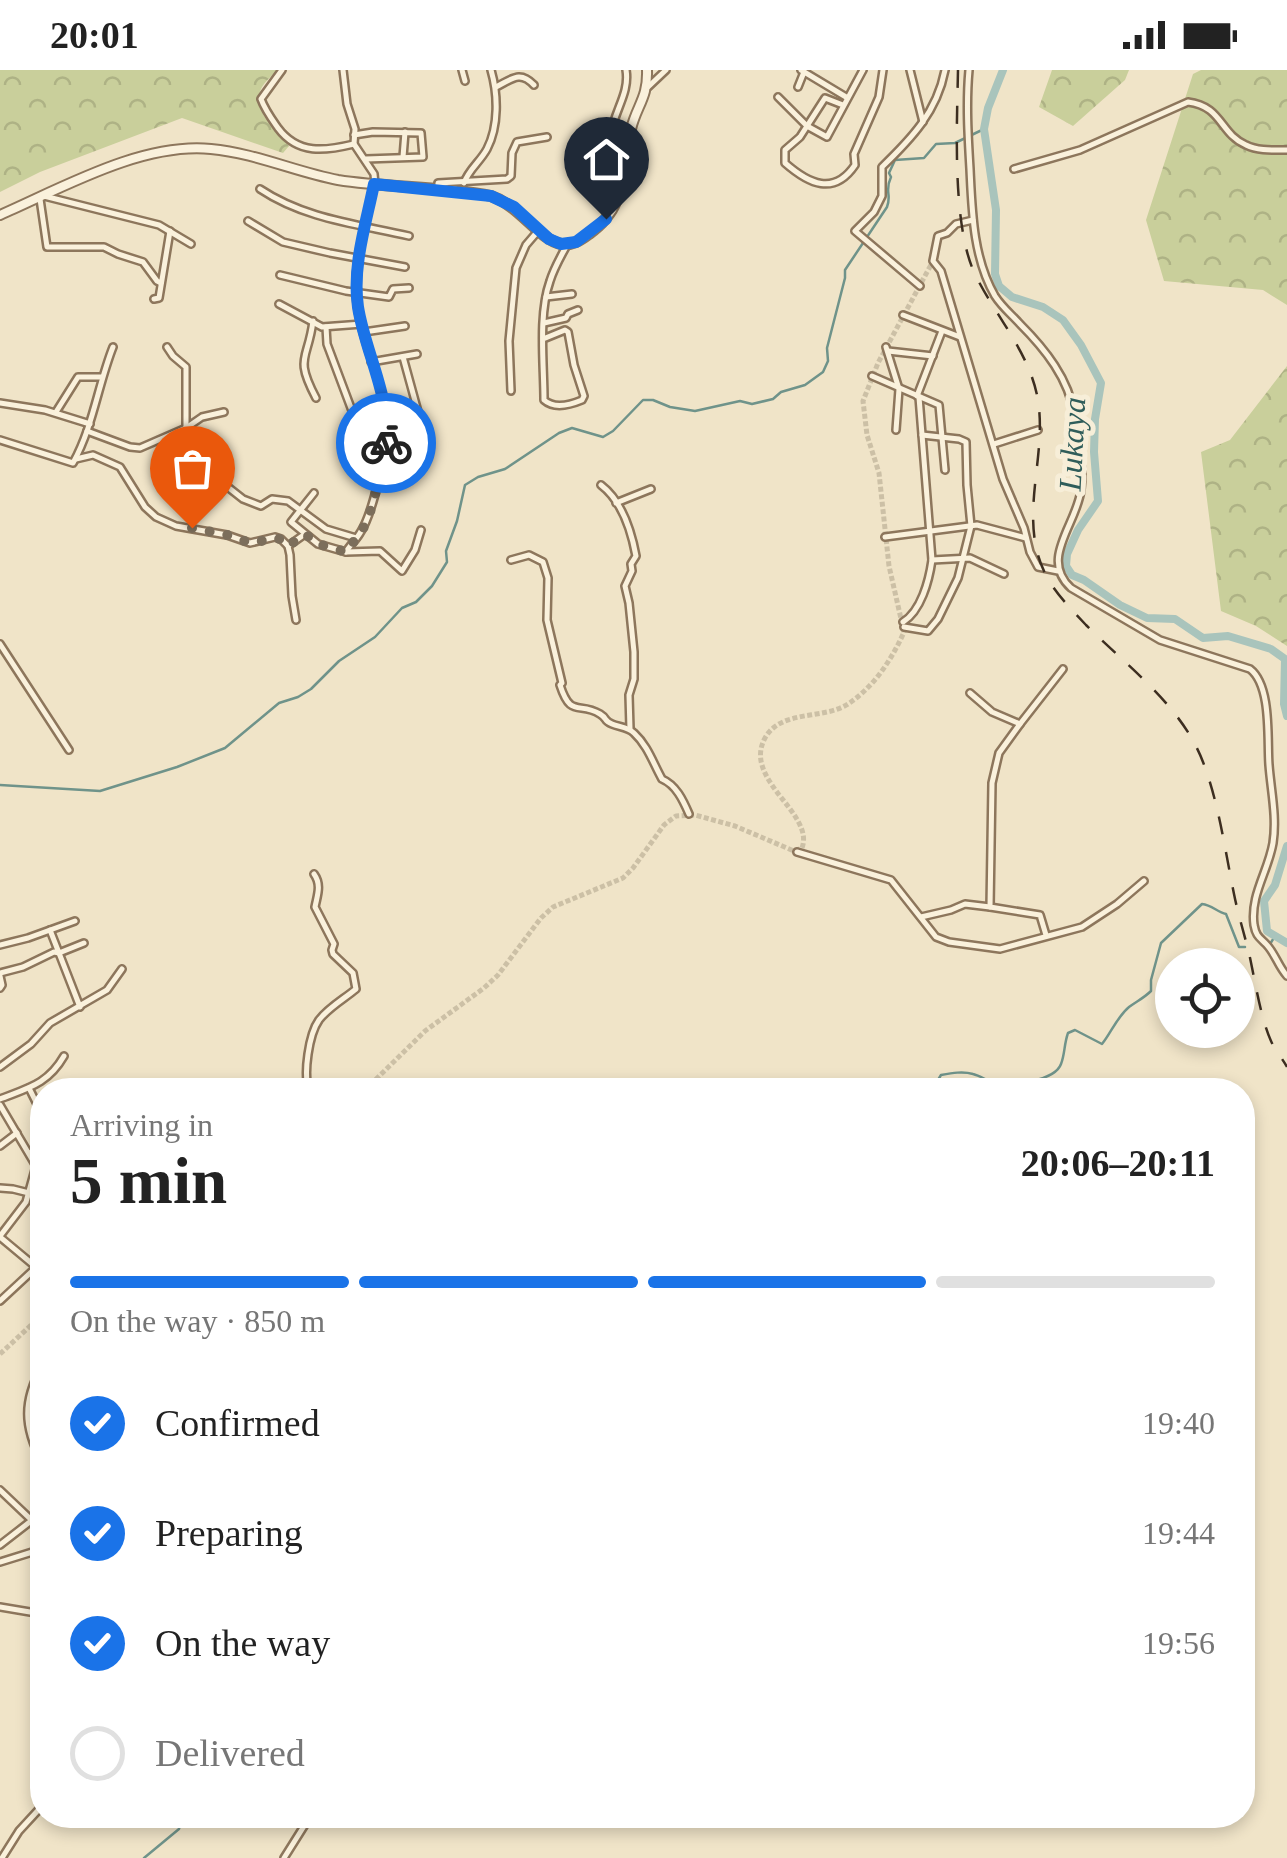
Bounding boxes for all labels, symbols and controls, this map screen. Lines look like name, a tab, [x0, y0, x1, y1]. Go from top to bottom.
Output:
text: 20:01	[50, 14, 139, 56]
pin	[564, 117, 649, 220]
icon: home	[579, 132, 634, 187]
courier	[336, 393, 436, 493]
water label: Lukaya	[1052, 396, 1092, 493]
icon: bike	[359, 416, 414, 471]
pin	[150, 426, 235, 529]
icon: bag	[165, 441, 220, 496]
map controls	[1155, 948, 1255, 1048]
button: locate	[1155, 948, 1255, 1048]
text: Arriving in	[70, 1107, 213, 1143]
text: 20:06–20:11	[1021, 1142, 1215, 1184]
text: 5 min	[70, 1145, 227, 1217]
text: On the way · 850 m	[70, 1303, 325, 1339]
icon: check	[70, 1396, 125, 1451]
text: Confirmed	[155, 1402, 320, 1444]
text: 19:40	[1142, 1405, 1215, 1441]
icon: check	[70, 1506, 125, 1561]
text: Preparing	[155, 1512, 303, 1554]
text: 19:44	[1142, 1515, 1215, 1551]
icon: check	[70, 1616, 125, 1671]
text: On the way	[155, 1622, 330, 1664]
text: 19:56	[1142, 1625, 1215, 1661]
text: Delivered	[155, 1732, 305, 1774]

